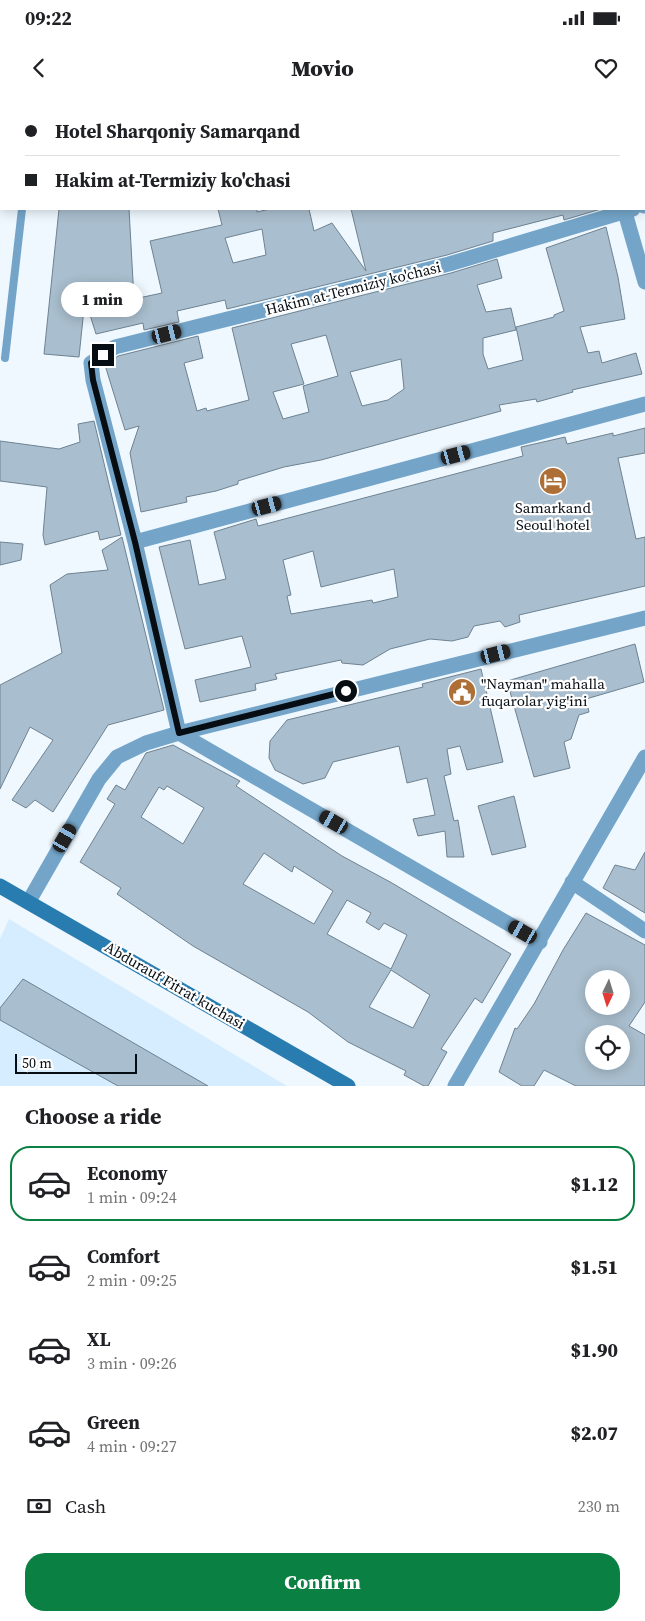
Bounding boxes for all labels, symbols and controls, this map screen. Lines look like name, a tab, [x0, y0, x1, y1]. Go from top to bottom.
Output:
text: 09:22	[25, 5, 72, 31]
text: Movio	[291, 53, 354, 83]
icon: back	[25, 54, 53, 82]
icon: heart	[592, 54, 620, 82]
text: Hotel Sharqoniy Samarqand	[55, 118, 300, 144]
text: Hakim at-Termiziy ko'chasi	[55, 167, 291, 193]
street label: Hakim at-Termiziy ko'chasi	[263, 256, 443, 320]
callout: 1 min	[62, 282, 144, 318]
text: 1 min	[81, 288, 123, 310]
car	[150, 323, 183, 345]
route end	[92, 344, 114, 366]
car	[439, 444, 472, 466]
hotel icon: Samarkand Seoul hotel	[538, 466, 568, 496]
car	[250, 495, 283, 517]
place label: Samarkand Seoul hotel	[515, 497, 591, 535]
car	[479, 643, 512, 665]
place label: "Nayman" mahalla fuqarolar yig'ini	[481, 673, 605, 711]
public building icon: "Nayman" mahalla fuqarolar yig'ini	[447, 677, 477, 707]
route start	[335, 680, 357, 702]
car	[317, 808, 350, 836]
car	[51, 821, 78, 855]
car	[506, 918, 539, 946]
street label: Abdurauf Fitrat kuchasi	[101, 936, 249, 1034]
north arrow	[585, 970, 630, 1015]
map controls	[585, 970, 630, 1070]
button: locate	[585, 1025, 630, 1070]
scale bar	[15, 1051, 138, 1074]
text: 50 m	[22, 1053, 52, 1073]
text: Choose a ride	[25, 1101, 162, 1131]
text: Economy	[87, 1160, 168, 1186]
icon: car	[27, 1161, 72, 1206]
text: $1.12	[570, 1171, 618, 1197]
text: 1 min · 09:24	[87, 1186, 177, 1208]
text: Comfort	[87, 1243, 160, 1269]
icon: car	[27, 1244, 72, 1289]
text: $1.51	[570, 1254, 618, 1280]
text: 2 min · 09:25	[87, 1269, 177, 1291]
text: XL	[87, 1326, 110, 1352]
icon: car	[27, 1327, 72, 1372]
text: $1.90	[570, 1337, 618, 1363]
text: 3 min · 09:26	[87, 1352, 177, 1374]
text: Green	[87, 1409, 140, 1435]
icon: car	[27, 1410, 72, 1455]
text: $2.07	[570, 1420, 618, 1446]
text: 4 min · 09:27	[87, 1435, 177, 1457]
icon: cash	[25, 1492, 53, 1520]
text: Cash	[65, 1493, 106, 1519]
text: 230 m	[578, 1495, 620, 1517]
button: Confirm	[25, 1553, 620, 1611]

